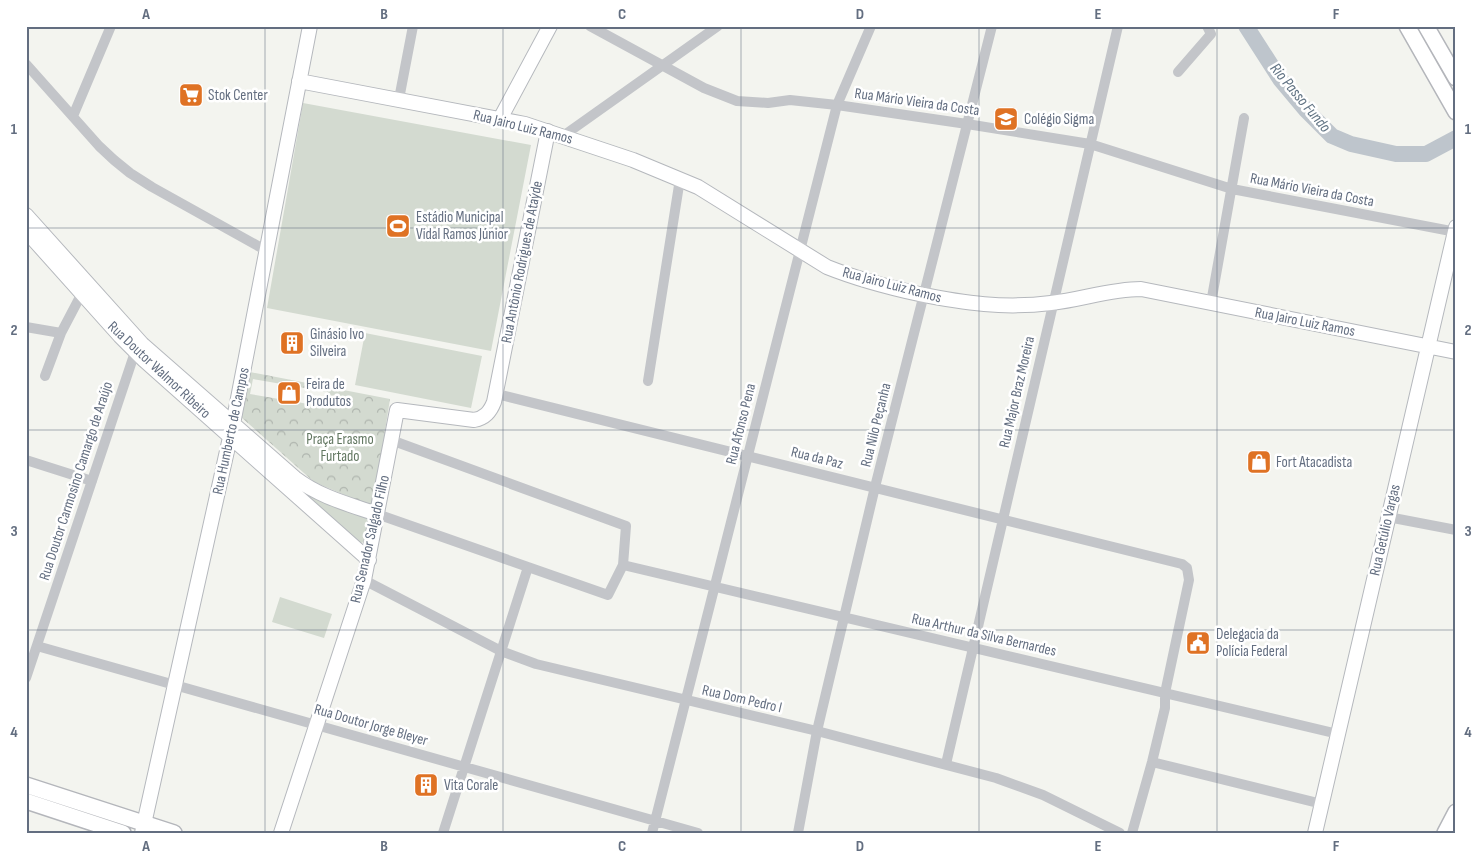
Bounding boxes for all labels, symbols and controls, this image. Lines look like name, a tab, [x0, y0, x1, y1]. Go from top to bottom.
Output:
text: A	[141, 5, 150, 24]
text: B	[380, 5, 388, 24]
text: C	[618, 5, 626, 24]
text: D	[856, 5, 864, 24]
text: E	[1095, 5, 1102, 24]
text: F	[1333, 5, 1340, 24]
water label: Rio Passo Fundo	[1266, 60, 1335, 137]
supermarket icon: Stok Center	[178, 82, 204, 108]
street label: Rua Mário Vieira da Costa	[853, 84, 981, 120]
place label: Stok Center	[208, 86, 268, 105]
street label: Rua Jairo Luiz Ramos	[471, 105, 575, 149]
school or university icon: Colégio Sigma	[993, 106, 1019, 132]
place label: Colégio Sigma	[1024, 110, 1094, 129]
text: 1	[11, 120, 18, 139]
text: 1	[1465, 120, 1472, 139]
street label: Rua Mário Vieira da Costa	[1248, 169, 1376, 211]
street label: Rua Antônio Rodrigues de Ataýde	[497, 179, 547, 345]
place label: Estádio Municipal Vidal Ramos Júnior	[416, 208, 509, 244]
sports icon: Estádio Municipal Vidal Ramos Júnior	[385, 213, 411, 239]
street label: Rua Jairo Luiz Ramos	[840, 263, 944, 307]
street label: Rua Jairo Luiz Ramos	[1253, 303, 1357, 341]
street label: Rua Doutor Walmor Ribeiro	[103, 317, 215, 423]
text: 2	[10, 321, 18, 340]
text: 2	[1464, 321, 1472, 340]
place label: Ginásio Ivo Silveira	[310, 325, 364, 361]
building icon: Ginásio Ivo Silveira	[279, 330, 305, 356]
street label: Rua Major Braz Moreira	[995, 334, 1039, 450]
street label: Rua Humberto de Campos	[208, 366, 254, 496]
place label: Feira de Produtos	[306, 375, 351, 411]
street label: Rua Doutor Carmosino Camargo de Araújo	[35, 379, 117, 583]
shop icon: Feira de Produtos	[276, 380, 302, 406]
street label: Rua Afonso Pena	[722, 381, 760, 467]
street label: Rua Nilo Peçanha	[856, 381, 896, 469]
park label: Praça Erasmo Furtado	[306, 430, 374, 466]
street label: Rua da Paz	[789, 442, 846, 474]
shop icon: Fort Atacadista	[1246, 449, 1272, 475]
place label: Fort Atacadista	[1276, 453, 1352, 472]
street label: Rua Senador Salgado Filho	[346, 473, 394, 605]
street label: Rua Getúlio Vargas	[1365, 482, 1405, 578]
text: 3	[10, 522, 18, 541]
text: 3	[1464, 522, 1472, 541]
street label: Rua Arthur da Silva Bernardes	[910, 609, 1058, 661]
place label: Delegacia da Polícia Federal	[1216, 625, 1288, 661]
public building icon: Delegacia da Polícia Federal	[1185, 630, 1211, 656]
street label: Rua Dom Pedro I	[700, 681, 784, 717]
street label: Rua Doutor Jorge Bleyer	[312, 700, 431, 751]
text: 4	[10, 723, 18, 742]
text: 4	[1464, 723, 1472, 742]
building icon: Vita Corale	[413, 772, 439, 798]
place label: Vita Corale	[444, 776, 498, 795]
text: A	[141, 837, 150, 856]
text: B	[380, 837, 388, 856]
text: C	[618, 837, 626, 856]
text: D	[856, 837, 864, 856]
text: E	[1095, 837, 1102, 856]
text: F	[1333, 837, 1340, 856]

